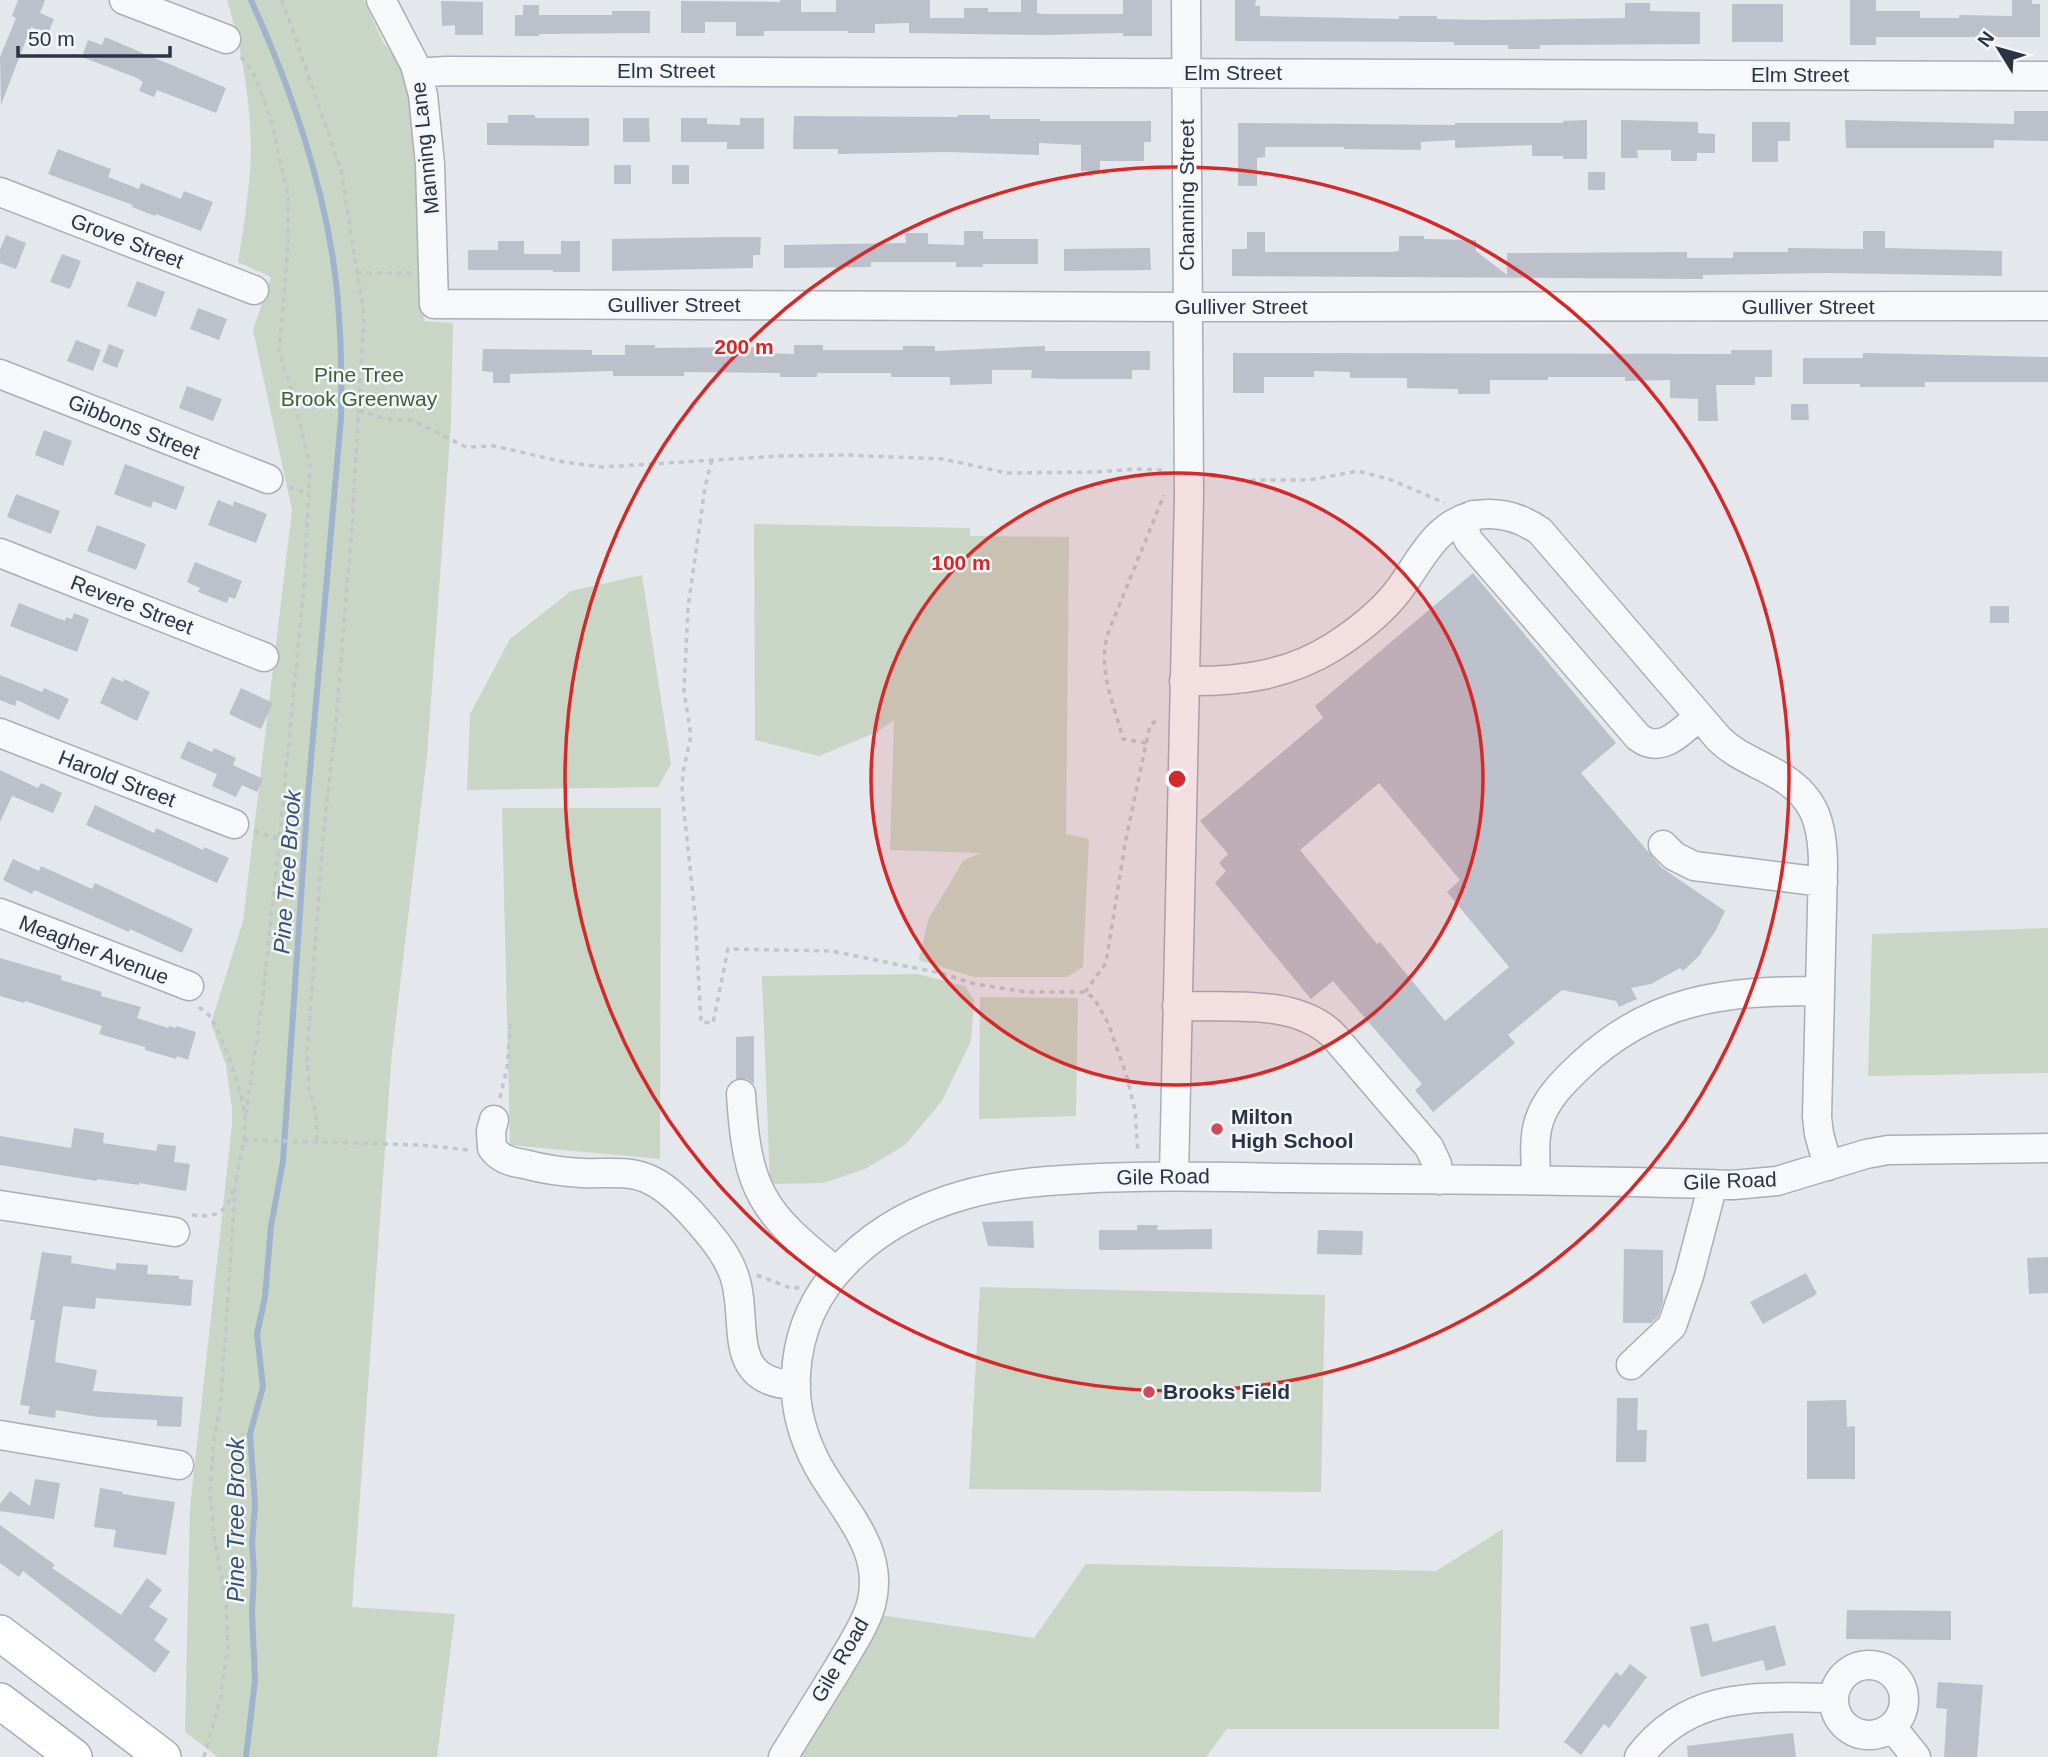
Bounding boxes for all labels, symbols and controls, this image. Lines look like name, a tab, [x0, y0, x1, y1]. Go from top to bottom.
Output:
scale bar	[18, 14, 170, 58]
north arrow	[1964, 14, 2034, 84]
text: 50 m	[28, 27, 75, 50]
text: N	[1973, 27, 1998, 51]
street label: Elm Street	[617, 59, 715, 82]
street label: Elm Street	[1184, 61, 1282, 84]
street label: Elm Street	[1751, 63, 1849, 86]
street label: Manning Lane	[406, 81, 443, 215]
street label: Channing Street	[1175, 119, 1198, 271]
street label: Grove Street	[67, 208, 187, 273]
street label: Gulliver Street	[607, 293, 741, 316]
street label: Gulliver Street	[1174, 295, 1308, 318]
street label: Gulliver Street	[1741, 295, 1875, 318]
text: 200 m	[714, 335, 774, 358]
park label: Pine Tree Brook Greenway	[281, 363, 438, 410]
street label: Gibbons Street	[65, 390, 204, 463]
text: 100 m	[931, 551, 991, 574]
street label: Revere Street	[68, 571, 197, 639]
street label: Harold Street	[55, 746, 179, 811]
centre of rings	[1165, 767, 1189, 791]
water label: Pine Tree Brook	[268, 788, 306, 955]
street label: Meagher Avenue	[16, 910, 172, 989]
place label: Milton High School	[1231, 1105, 1354, 1152]
marker: Milton High School	[1209, 1121, 1225, 1137]
street label: Gile Road	[1116, 1164, 1210, 1189]
street label: Gile Road	[1683, 1167, 1777, 1194]
place label: Brooks Field	[1163, 1380, 1290, 1403]
marker: Brooks Field	[1141, 1384, 1157, 1400]
water label: Pine Tree Brook	[223, 1436, 249, 1602]
street label: Gile Road	[806, 1614, 873, 1706]

